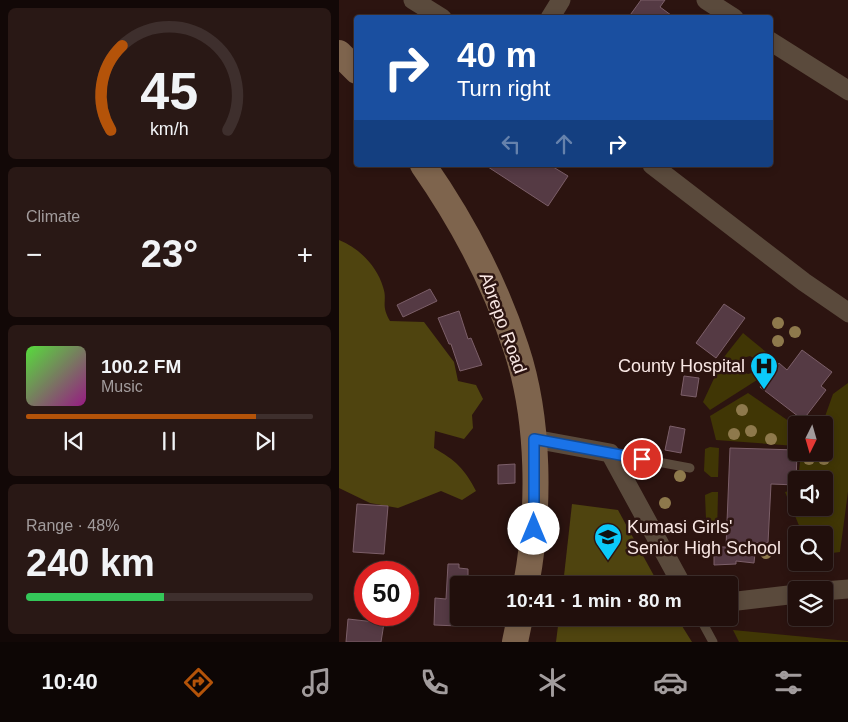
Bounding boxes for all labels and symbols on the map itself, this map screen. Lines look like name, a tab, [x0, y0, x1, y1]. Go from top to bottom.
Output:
street label: Abrepo Road	[475, 270, 531, 376]
hospital icon: County Hospital	[749, 351, 779, 390]
place label: County Hospital	[618, 356, 745, 376]
north arrow	[788, 416, 833, 461]
pin	[621, 438, 663, 480]
position arrow	[507, 502, 559, 554]
place label: Kumasi Girls' Senior High School	[627, 517, 781, 558]
school or university icon: Kumasi Girls' Senior High School	[593, 522, 623, 561]
speed limit sign: 50	[354, 561, 419, 626]

